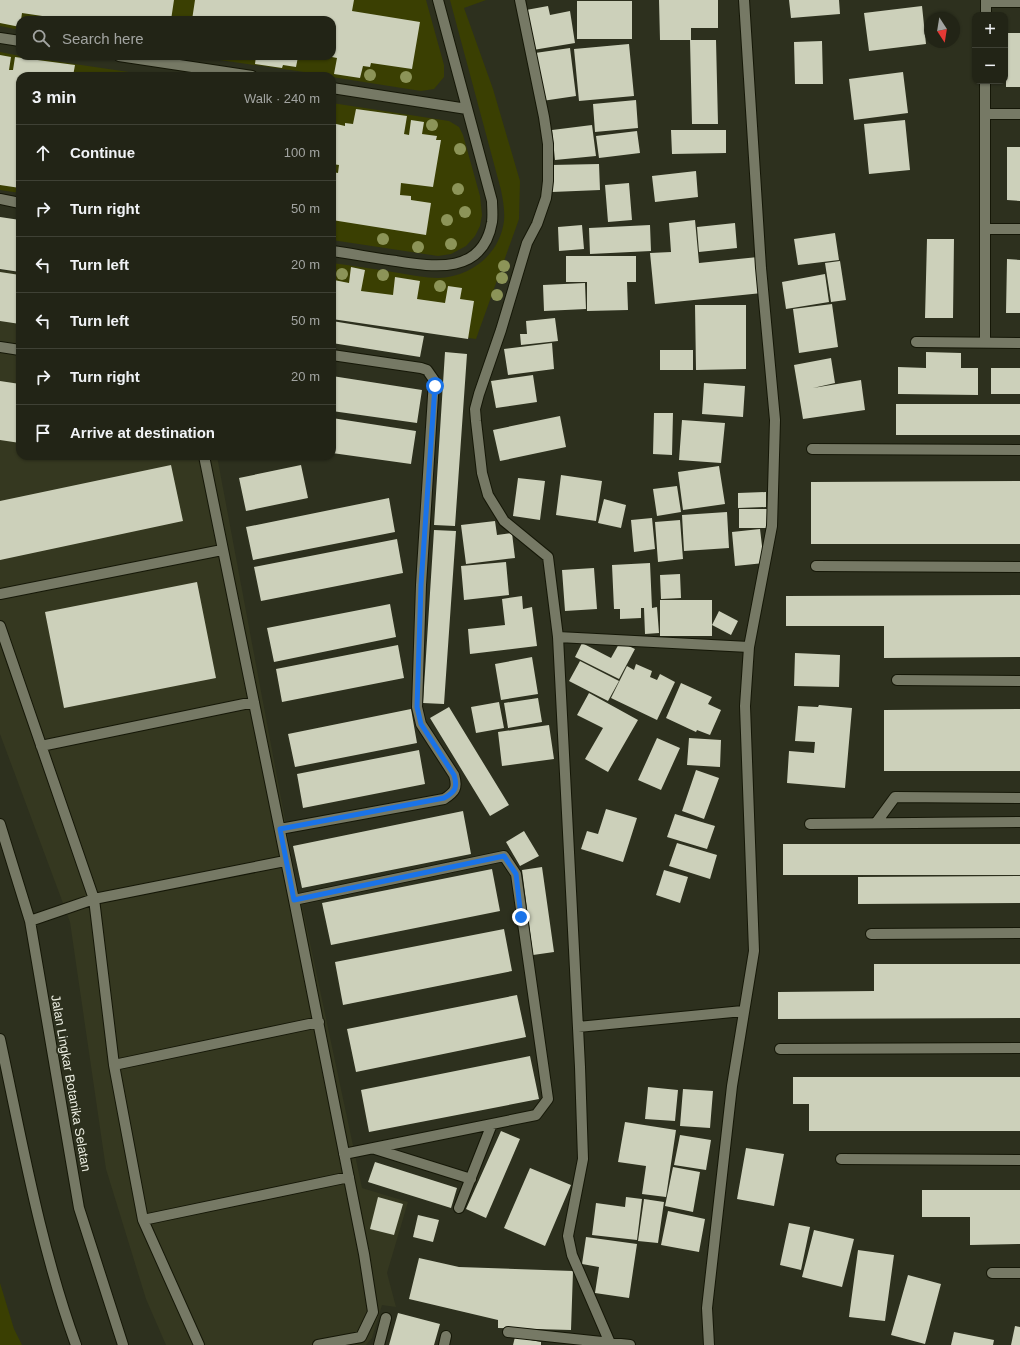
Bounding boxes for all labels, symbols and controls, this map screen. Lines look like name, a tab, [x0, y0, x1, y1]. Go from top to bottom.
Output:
north arrow	[924, 12, 960, 48]
map controls	[972, 12, 1008, 84]
button: +	[972, 12, 1008, 48]
search box	[16, 16, 336, 60]
icon: search	[30, 27, 52, 49]
text: Search here	[62, 30, 144, 47]
button: −	[972, 48, 1008, 84]
text: 3 min	[32, 88, 76, 107]
text: Walk · 240 m	[244, 91, 320, 106]
icon: ahead	[32, 142, 54, 164]
text: Continue	[70, 144, 135, 161]
text: 100 m	[284, 145, 320, 160]
icon: right	[32, 198, 54, 220]
text: Turn right	[70, 200, 140, 217]
text: 50 m	[291, 201, 320, 216]
icon: left	[32, 254, 54, 276]
text: Turn left	[70, 256, 129, 273]
text: 20 m	[291, 257, 320, 272]
icon: left	[32, 310, 54, 332]
text: Turn left	[70, 312, 129, 329]
text: 50 m	[291, 313, 320, 328]
icon: right	[32, 366, 54, 388]
text: Turn right	[70, 368, 140, 385]
text: 20 m	[291, 369, 320, 384]
route start	[426, 377, 444, 395]
icon: arrive	[32, 422, 54, 444]
text: Arrive at destination	[70, 424, 215, 441]
route end	[512, 908, 530, 926]
street label: Jalan Lingkar Botanika Selatan	[48, 993, 94, 1173]

